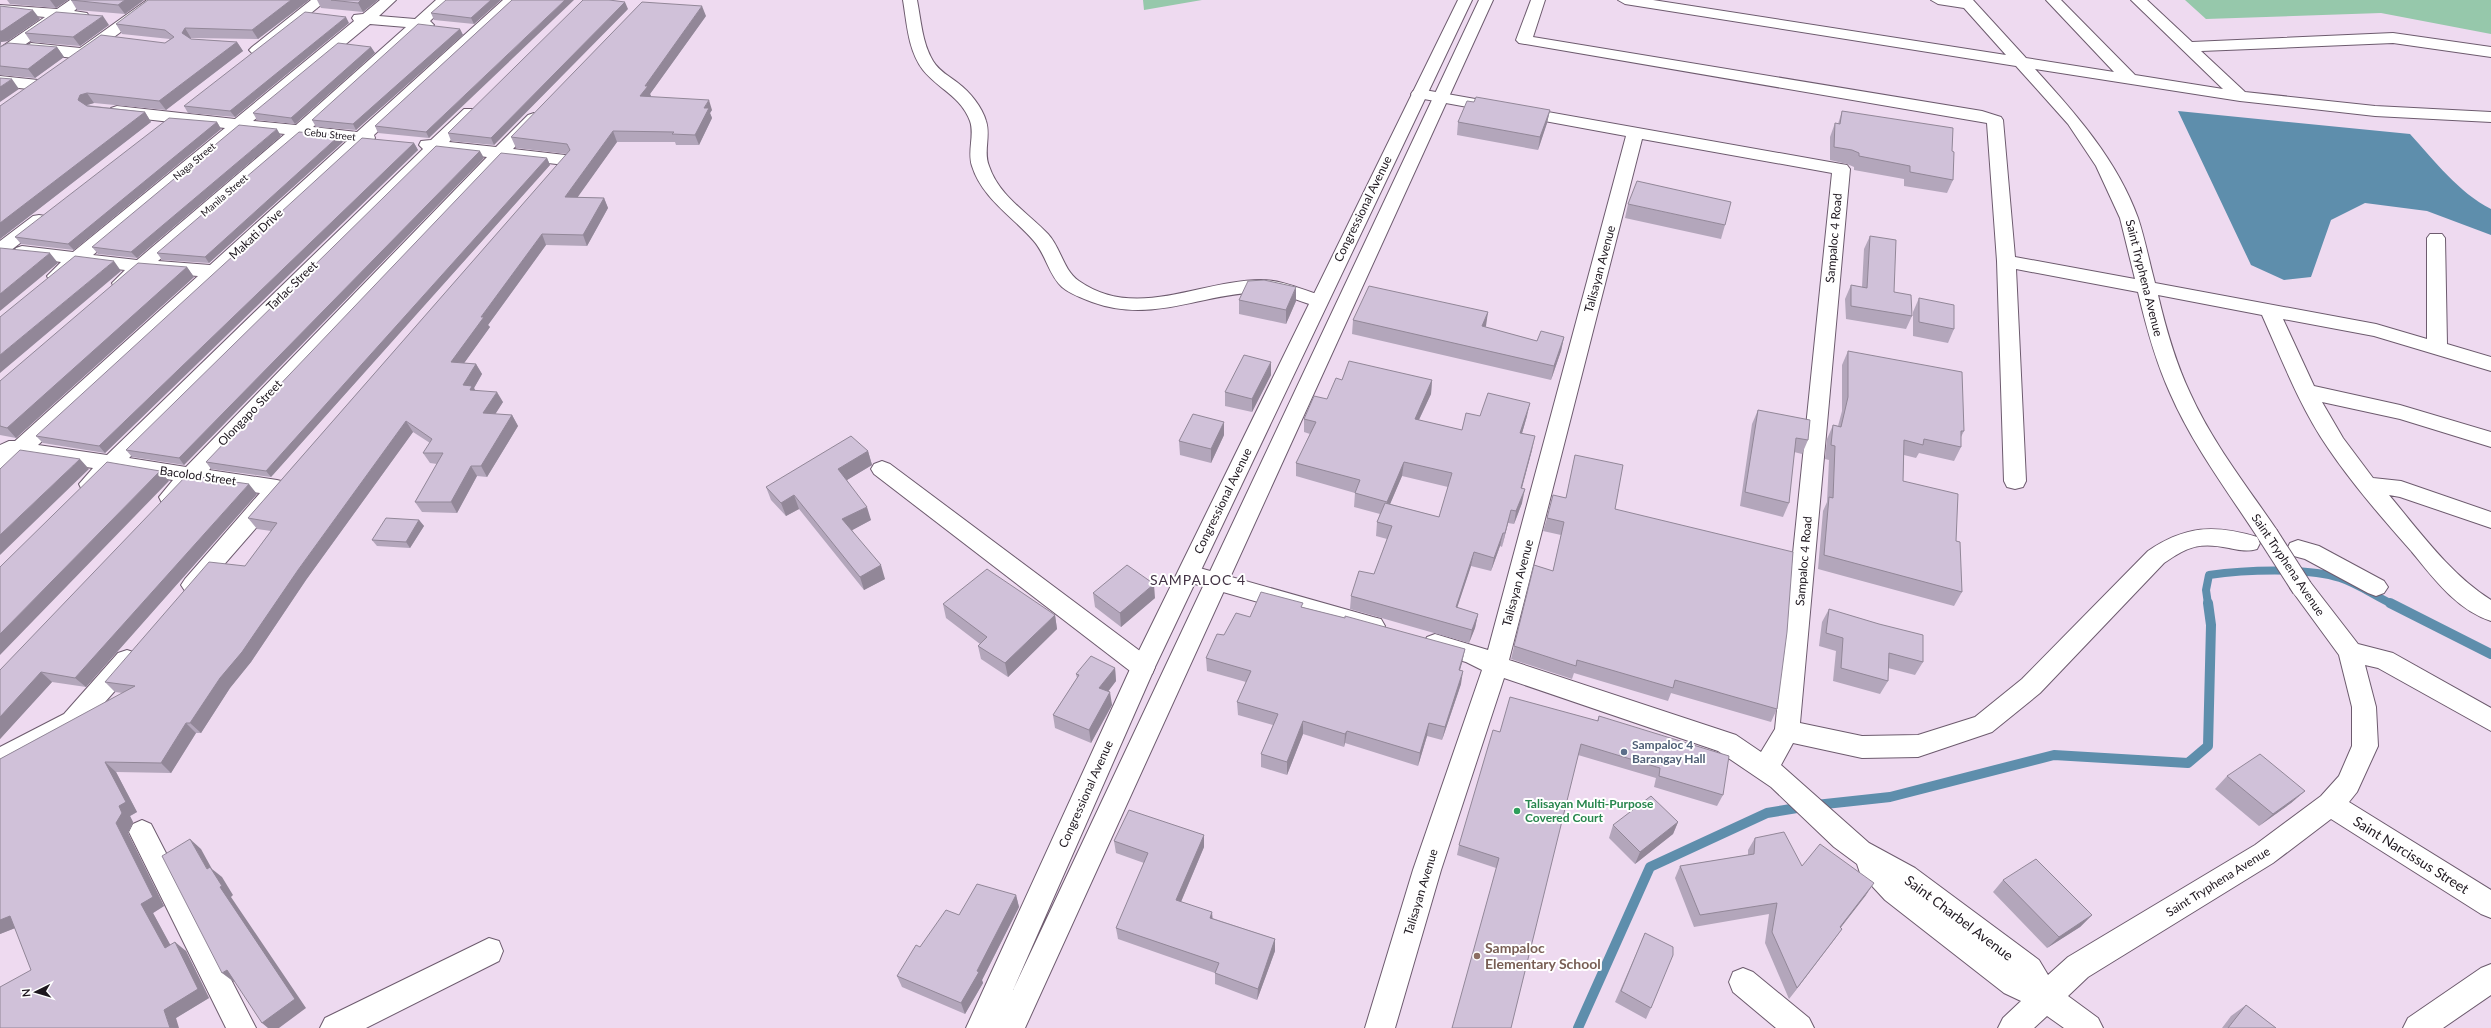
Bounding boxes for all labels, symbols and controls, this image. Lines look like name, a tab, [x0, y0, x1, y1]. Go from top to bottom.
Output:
street label: Cebu Street	[304, 125, 357, 143]
street label: Naga Street	[170, 140, 218, 182]
street label: Congressional Avenue	[1330, 153, 1395, 264]
street label: Manila Street	[198, 171, 250, 219]
street label: Sampaloc 4 Road	[1822, 192, 1845, 283]
street label: Makati Drive	[226, 205, 286, 262]
street label: Saint Tryphena Avenue	[2123, 218, 2166, 338]
street label: Talisayan Avenue	[1581, 224, 1618, 314]
street label: Tarlac Street	[263, 257, 321, 314]
street label: Olongapo Street	[214, 376, 285, 449]
street label: Congressional Avenue	[1190, 445, 1255, 556]
street label: Bacolod Street	[159, 463, 238, 488]
street label: Saint Tryphena Avenue	[2249, 511, 2328, 619]
street label: Sampaloc 4 Road	[1792, 515, 1815, 606]
street label: Talisayan Avenue	[1499, 538, 1536, 628]
district label: SAMPALOC 4	[1150, 571, 1246, 588]
place label: Sampaloc 4 Barangay Hall	[1632, 737, 1706, 766]
street label: Congressional Avenue	[1055, 738, 1116, 850]
marker: Sampaloc 4 Barangay Hall	[1619, 747, 1629, 757]
place label: Talisayan Multi-Purpose Covered Court	[1525, 796, 1654, 825]
marker: Talisayan Multi-Purpose Covered Court	[1512, 806, 1522, 816]
street label: Saint Narcissus Street	[2350, 812, 2472, 897]
street label: Saint Tryphena Avenue	[2163, 843, 2273, 920]
street label: Talisayan Avenue	[1400, 847, 1441, 937]
street label: Saint Charbel Avenue	[1902, 871, 2017, 964]
place label: Sampaloc Elementary School	[1485, 939, 1601, 972]
marker: Sampaloc Elementary School	[1472, 951, 1482, 961]
north arrow	[16, 972, 56, 1012]
text: N	[19, 988, 32, 998]

